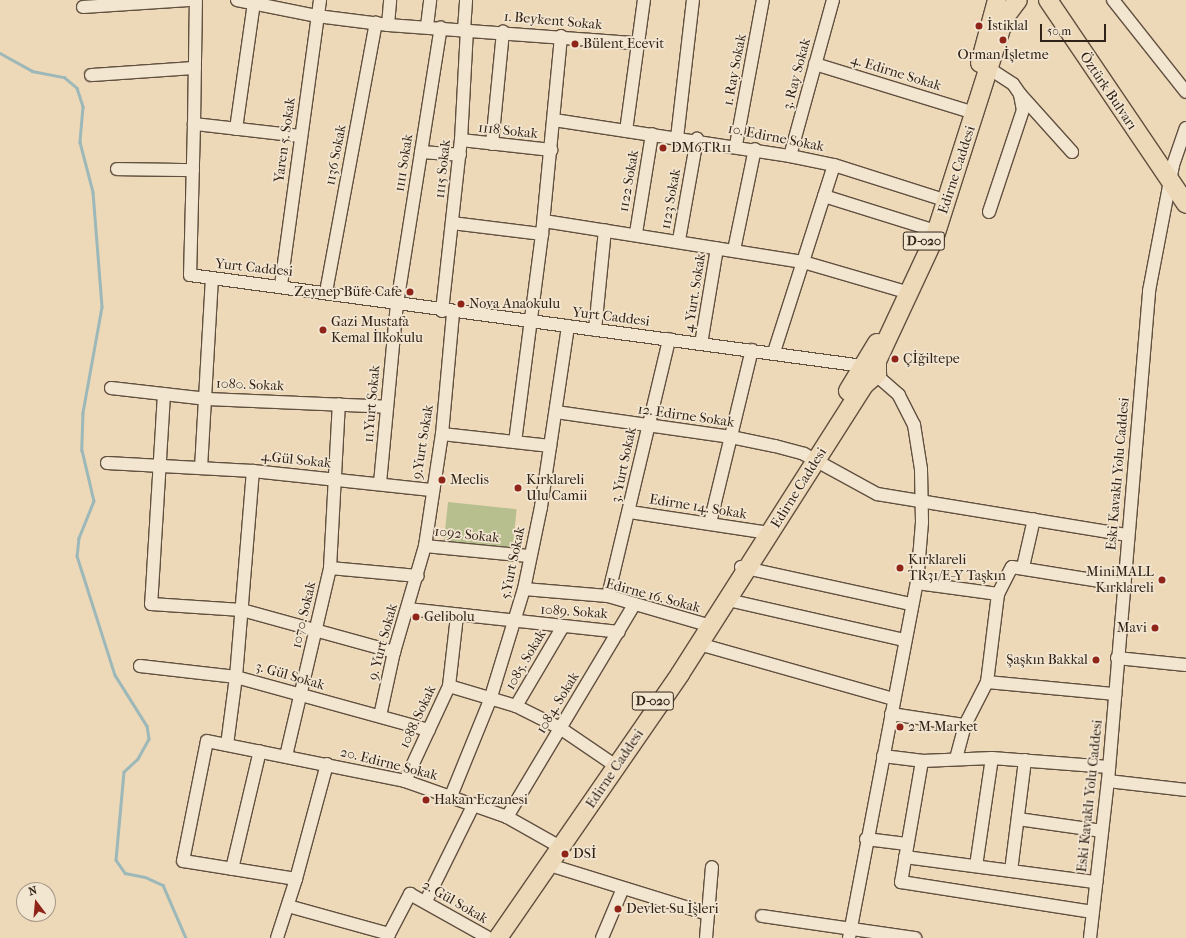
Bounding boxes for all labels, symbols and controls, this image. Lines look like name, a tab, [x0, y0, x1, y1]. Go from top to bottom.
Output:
street label: 1. Beykent Sokak	[503, 8, 603, 34]
scale bar	[1042, 16, 1108, 42]
place label: İstiklal	[987, 18, 1028, 34]
marker: İstiklal	[974, 21, 984, 31]
text: 50 m	[1047, 24, 1071, 38]
street label: 1. Ray Sokak	[720, 33, 750, 107]
marker: Orman İşletme	[998, 35, 1008, 45]
place label: Bülent Ecevit	[583, 36, 664, 52]
street label: 3. Ray Sokak	[779, 36, 815, 112]
marker: Bülent Ecevit	[570, 39, 580, 49]
place label: Orman İşletme	[957, 47, 1049, 63]
street label: Öztürk Bulvarı	[1076, 49, 1140, 133]
street label: 4. Edirne Sokak	[849, 51, 943, 95]
street label: Yaren 5. Sokak	[271, 96, 299, 184]
street label: 1118 Sokak	[477, 120, 539, 142]
street label: 10. Edirne Sokak	[726, 120, 826, 156]
street label: 1136 Sokak	[322, 123, 350, 187]
street label: Edirne Caddesi	[935, 124, 979, 216]
street label: 1111 Sokak	[391, 133, 417, 193]
street label: 1115 Sokak	[432, 139, 454, 199]
place label: DM6TR11	[671, 140, 731, 156]
marker: DM6TR11	[658, 143, 668, 153]
street label: 1122 Sokak	[615, 149, 643, 213]
street label: 1123 Sokak	[657, 167, 685, 231]
road number: D-020	[902, 230, 946, 252]
street label: 4 Yurt. Sokak	[680, 252, 710, 334]
street label: Yurt Caddesi	[214, 256, 294, 280]
place label: Zeynep Büfe Cafe	[294, 284, 402, 300]
marker: Zeynep Büfe Cafe	[405, 287, 415, 297]
place label: Nova Anaokulu	[469, 296, 560, 312]
marker: Nova Anaokulu	[456, 299, 466, 309]
street label: Yurt Caddesi	[571, 304, 651, 330]
place label: Gazi Mustafa Kemal İlkokulu	[331, 314, 423, 346]
marker: Gazi Mustafa Kemal İlkokulu	[318, 325, 328, 335]
place label: Çİğiltepe	[903, 351, 960, 367]
marker: Çİğiltepe	[890, 354, 900, 364]
street label: 11.Yurt Sokak	[360, 365, 384, 443]
street label: 1080. Sokak	[216, 375, 284, 395]
street label: Eski Kavaklı Yolu Caddesi	[1103, 397, 1133, 551]
street label: 12. Edirne Sokak	[637, 401, 735, 431]
street label: 9.Yurt Sokak	[409, 404, 437, 480]
street label: 3. Yurt Sokak	[608, 426, 640, 504]
street label: Edirne Caddesi	[768, 445, 830, 531]
street label: 4.Gül Sokak	[260, 448, 332, 472]
place label: Meclis	[450, 472, 489, 488]
place label: Kırklareli Ulu Camii	[526, 472, 587, 504]
marker: Meclis	[437, 475, 447, 485]
marker: Kırklareli Ulu Camii	[513, 483, 523, 493]
street label: Edirne 14. Sokak	[648, 491, 748, 523]
street label: 1092 Sokak	[434, 523, 500, 547]
street label: 5.Yurt Sokak	[497, 525, 529, 601]
place label: Kırklareli TR31/E-Y Taşkın	[908, 552, 1006, 584]
marker: Kırklareli TR31/E-Y Taşkın	[895, 563, 905, 573]
place label: MiniMALL Kırklareli	[1086, 564, 1154, 596]
street label: Edirne 16. Sokak	[604, 575, 702, 617]
marker: MiniMALL Kırklareli	[1157, 575, 1167, 585]
street label: 1070. Sokak	[288, 580, 320, 650]
street label: 1089. Sokak	[540, 601, 608, 623]
street label: 9. Yurt Sokak	[365, 602, 401, 682]
place label: Gelibolu	[424, 609, 475, 625]
marker: Gelibolu	[411, 612, 421, 622]
place label: Mavi	[1117, 620, 1147, 636]
marker: Mavi	[1150, 623, 1160, 633]
street label: 1085. Sokak	[502, 627, 550, 693]
place label: Şaşkın Bakkal	[1006, 652, 1088, 668]
marker: Şaşkın Bakkal	[1091, 655, 1101, 665]
street label: 3. Gül Sokak	[253, 658, 327, 694]
street label: 1084. Sokak	[533, 669, 583, 737]
street label: 1088. Sokak	[396, 683, 440, 751]
road number: D-020	[631, 690, 675, 712]
place label: 2 M Market	[908, 719, 978, 735]
street label: Eski Kavaklı Yolu Caddesi	[1074, 719, 1106, 873]
marker: 2 M Market	[895, 722, 905, 732]
street label: Edirne Caddesi	[582, 726, 648, 812]
street label: 20. Edirne Sokak	[338, 744, 440, 784]
place label: Hakan Eczanesi	[434, 792, 528, 808]
marker: Hakan Eczanesi	[421, 795, 431, 805]
place label: DSİ	[573, 846, 596, 862]
marker: DSİ	[560, 849, 570, 859]
street label: 2. Gül Sokak	[419, 877, 491, 927]
north arrow	[16, 882, 56, 922]
text: N	[27, 884, 39, 898]
place label: Devlet Su İşleri	[626, 901, 719, 917]
marker: Devlet Su İşleri	[613, 904, 623, 914]

